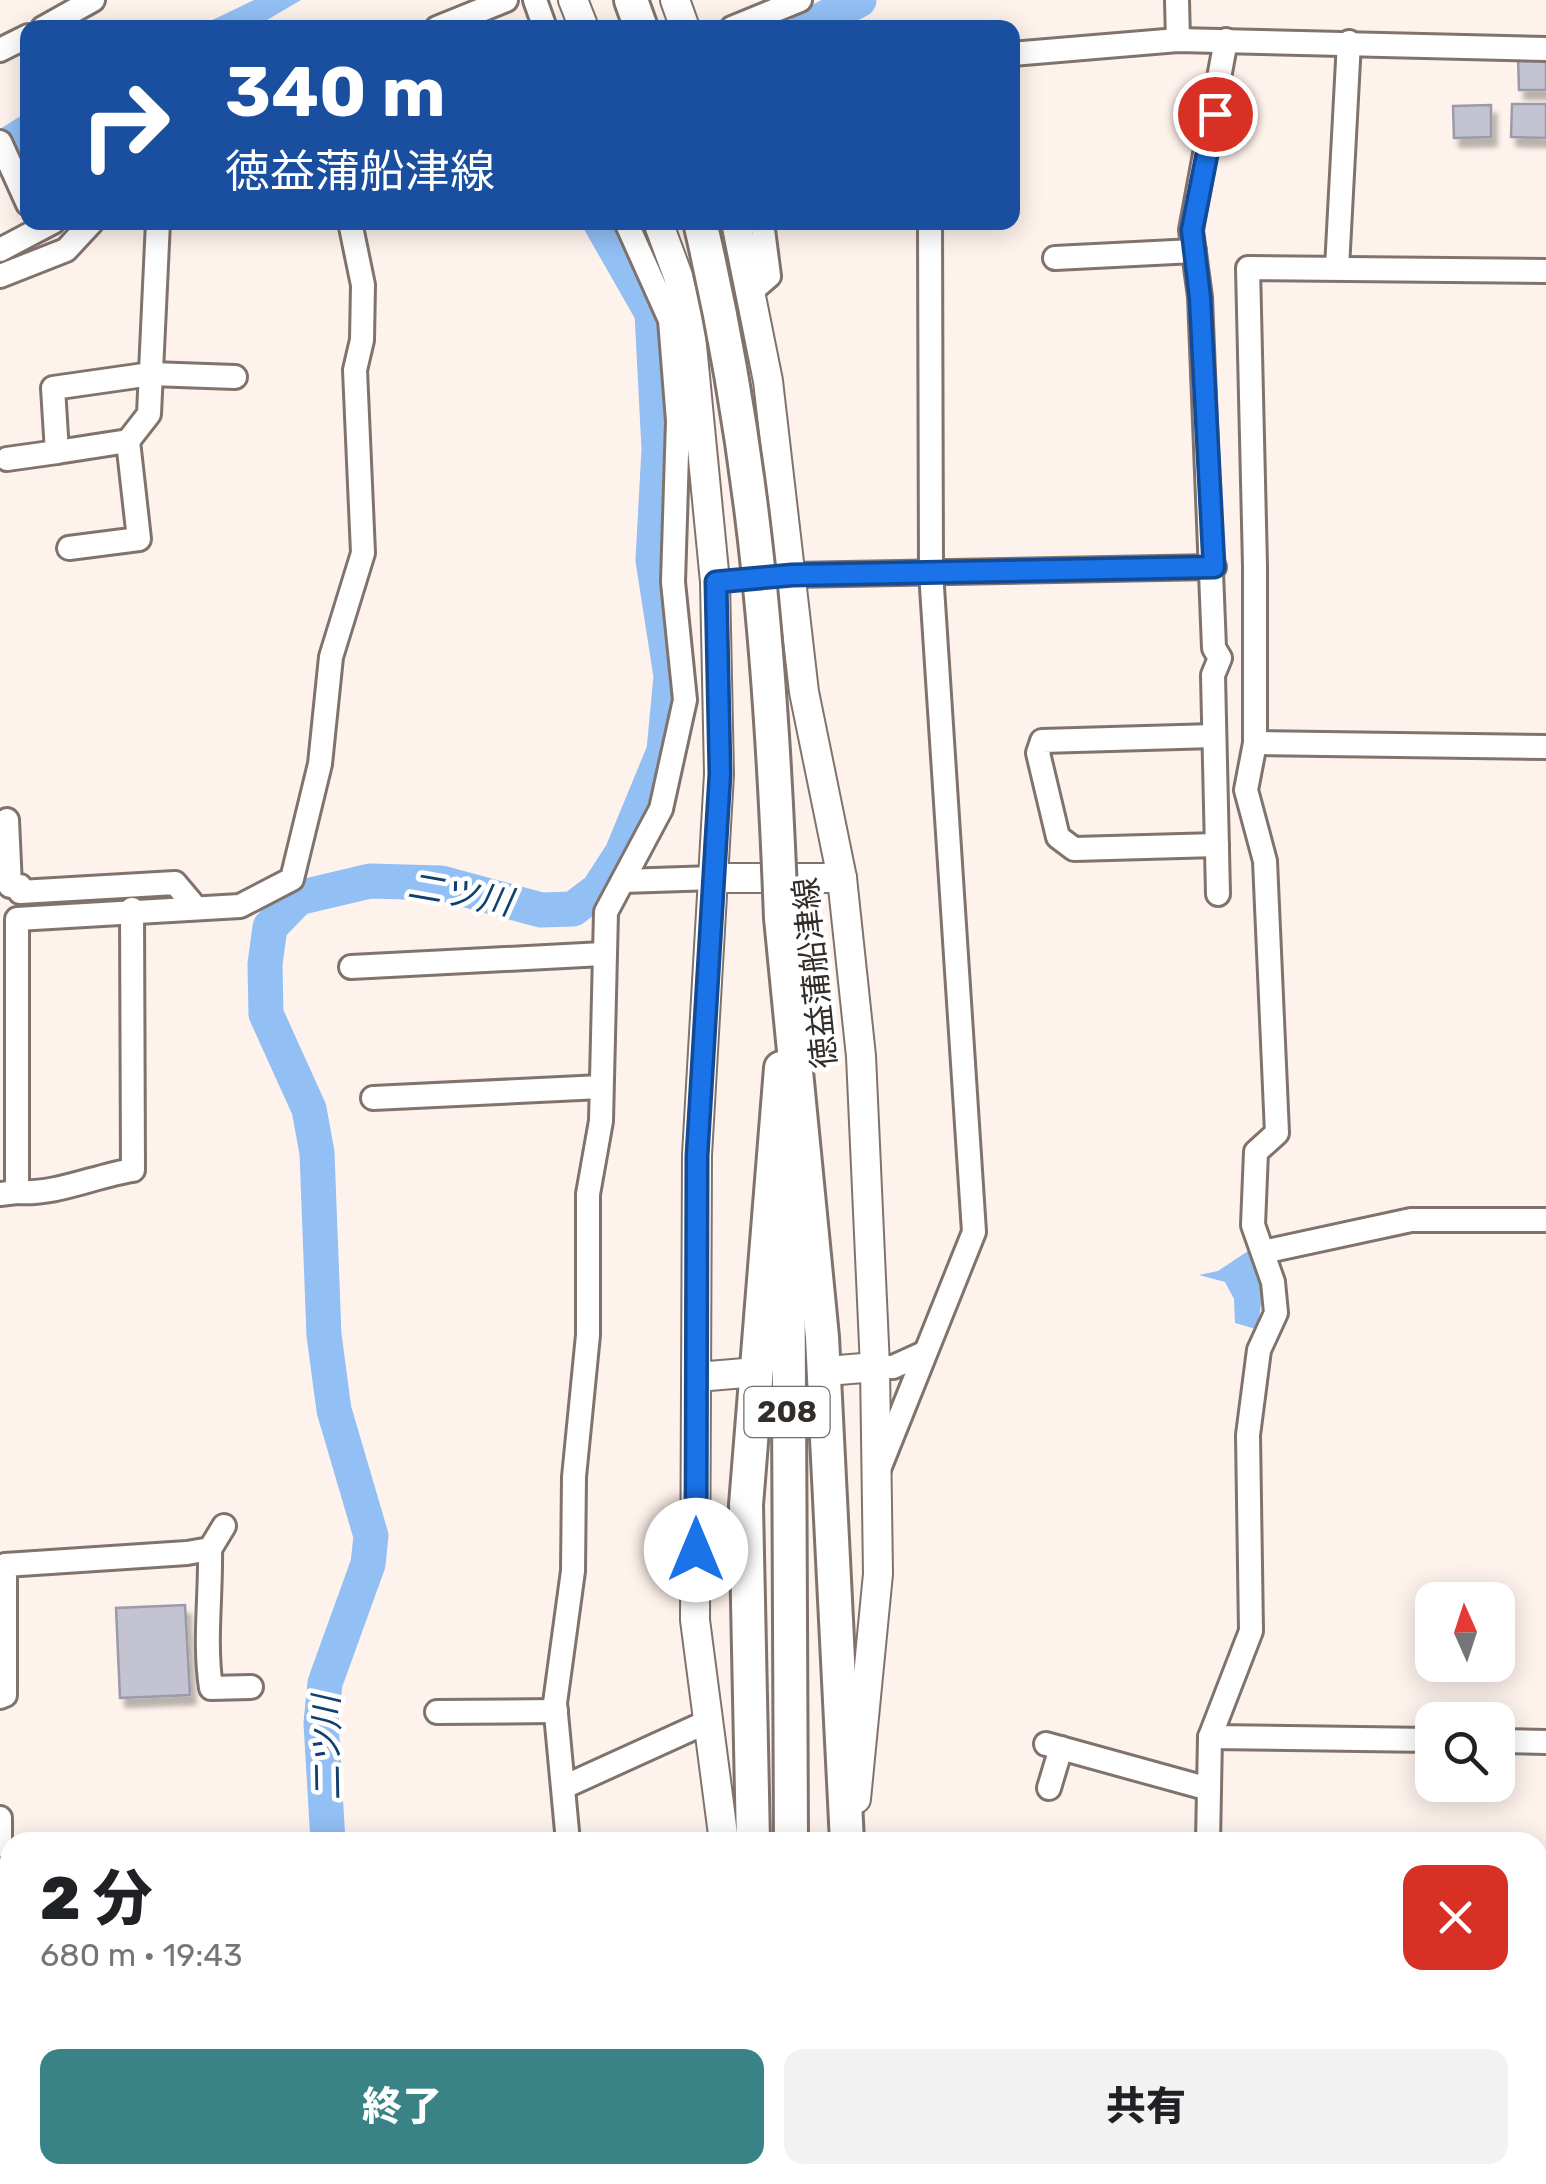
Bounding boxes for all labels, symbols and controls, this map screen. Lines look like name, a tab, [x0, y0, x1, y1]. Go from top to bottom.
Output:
text: 340 m	[225, 51, 446, 134]
icon: right	[60, 60, 190, 190]
pin	[1173, 72, 1258, 157]
icon: arrive	[1188, 87, 1243, 142]
text: 徳益蒲船津線	[225, 145, 495, 198]
water label: 二ツ川	[405, 864, 519, 924]
street label: 徳益蒲船津線	[786, 876, 844, 1070]
road number: 208	[744, 1387, 830, 1437]
position arrow	[644, 1498, 748, 1602]
north arrow	[1415, 1582, 1515, 1682]
map controls	[1415, 1582, 1515, 1802]
water label: 二ツ川	[305, 1691, 349, 1801]
button: search	[1415, 1702, 1515, 1802]
text: 2 分	[40, 1863, 153, 1934]
button: close	[1403, 1865, 1508, 1970]
text: 680 m · 19:43	[40, 1936, 242, 1974]
button: 終了	[40, 2049, 764, 2164]
button: 共有	[784, 2049, 1508, 2164]

